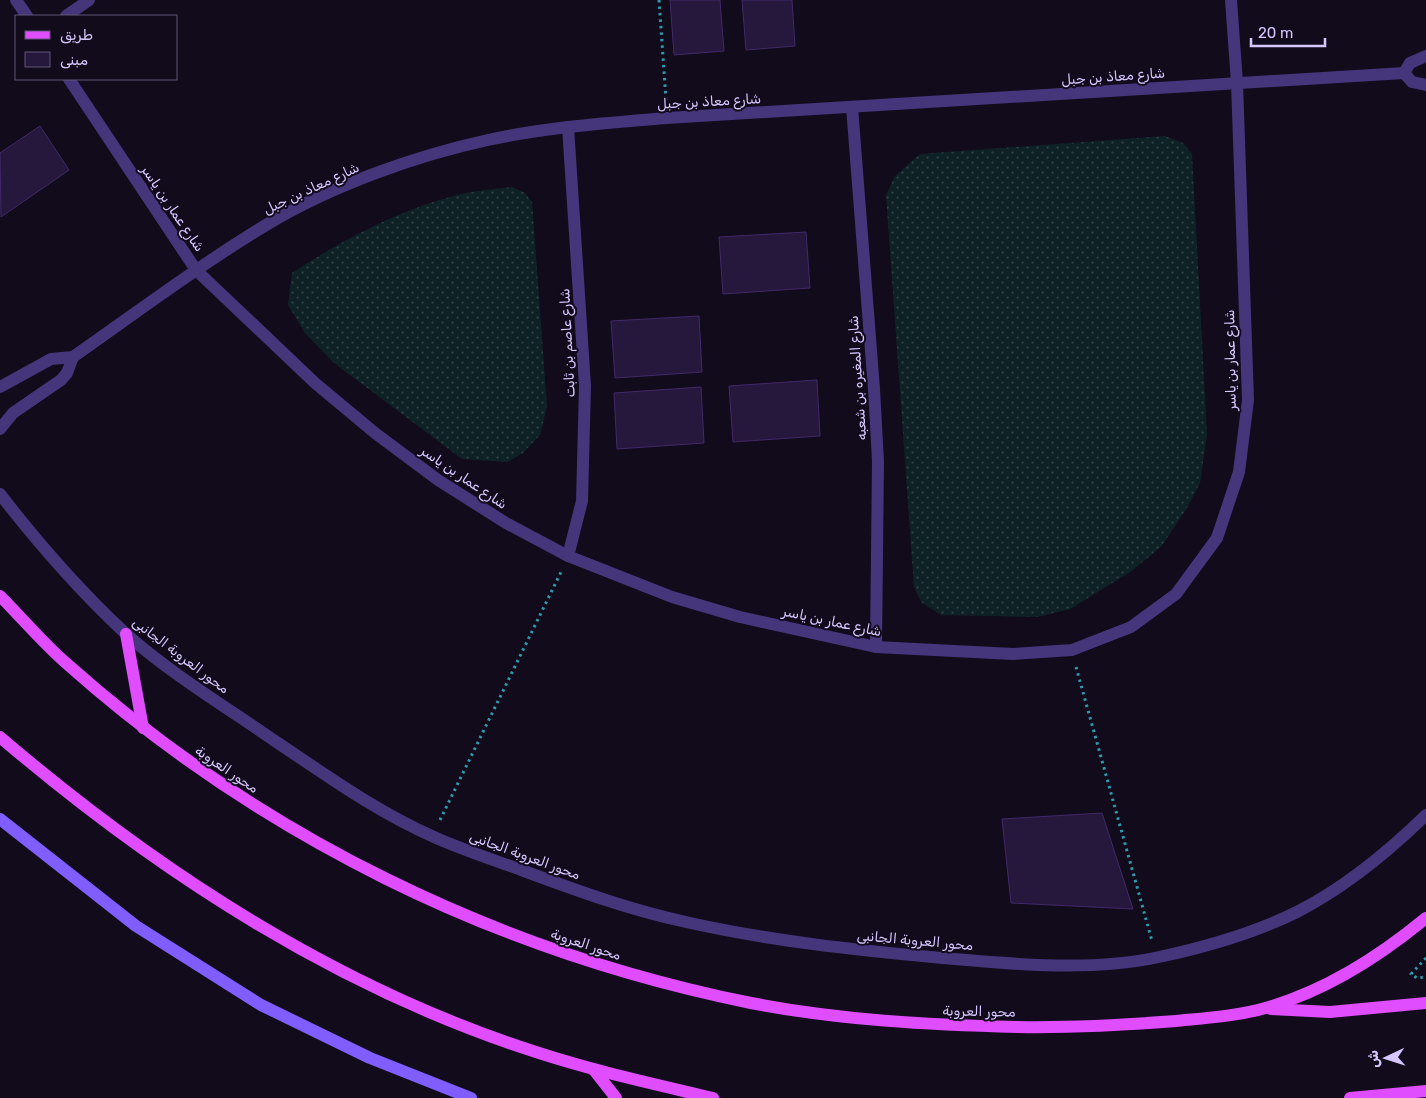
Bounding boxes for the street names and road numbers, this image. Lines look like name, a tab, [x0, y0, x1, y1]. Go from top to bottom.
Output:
street label: شارع معاذ بن جبل	[1060, 64, 1166, 91]
street label: شارع معاذ بن جبل	[657, 90, 762, 115]
street label: شارع معاذ بن جبل	[260, 159, 363, 220]
street label: شارع عمار بن ياسر	[135, 161, 208, 256]
street label: شارع عاصم بن ثابت	[556, 288, 581, 398]
street label: شارع عمار بن ياسر	[1221, 309, 1242, 412]
street label: شارع المغيره بن شعبه	[845, 315, 872, 441]
street label: شارع عمار بن ياسر	[415, 442, 510, 514]
street label: شارع عمار بن ياسر	[779, 602, 883, 642]
street label: محور العروبة الجانبى	[129, 613, 233, 697]
street label: محور العروبة	[192, 742, 262, 797]
street label: محور العروبة الجانبى	[467, 828, 583, 884]
street label: محور العروبة	[548, 925, 623, 964]
street label: محور العروبة الجانبى	[856, 927, 974, 954]
street label: محور العروبة	[942, 1002, 1016, 1021]

